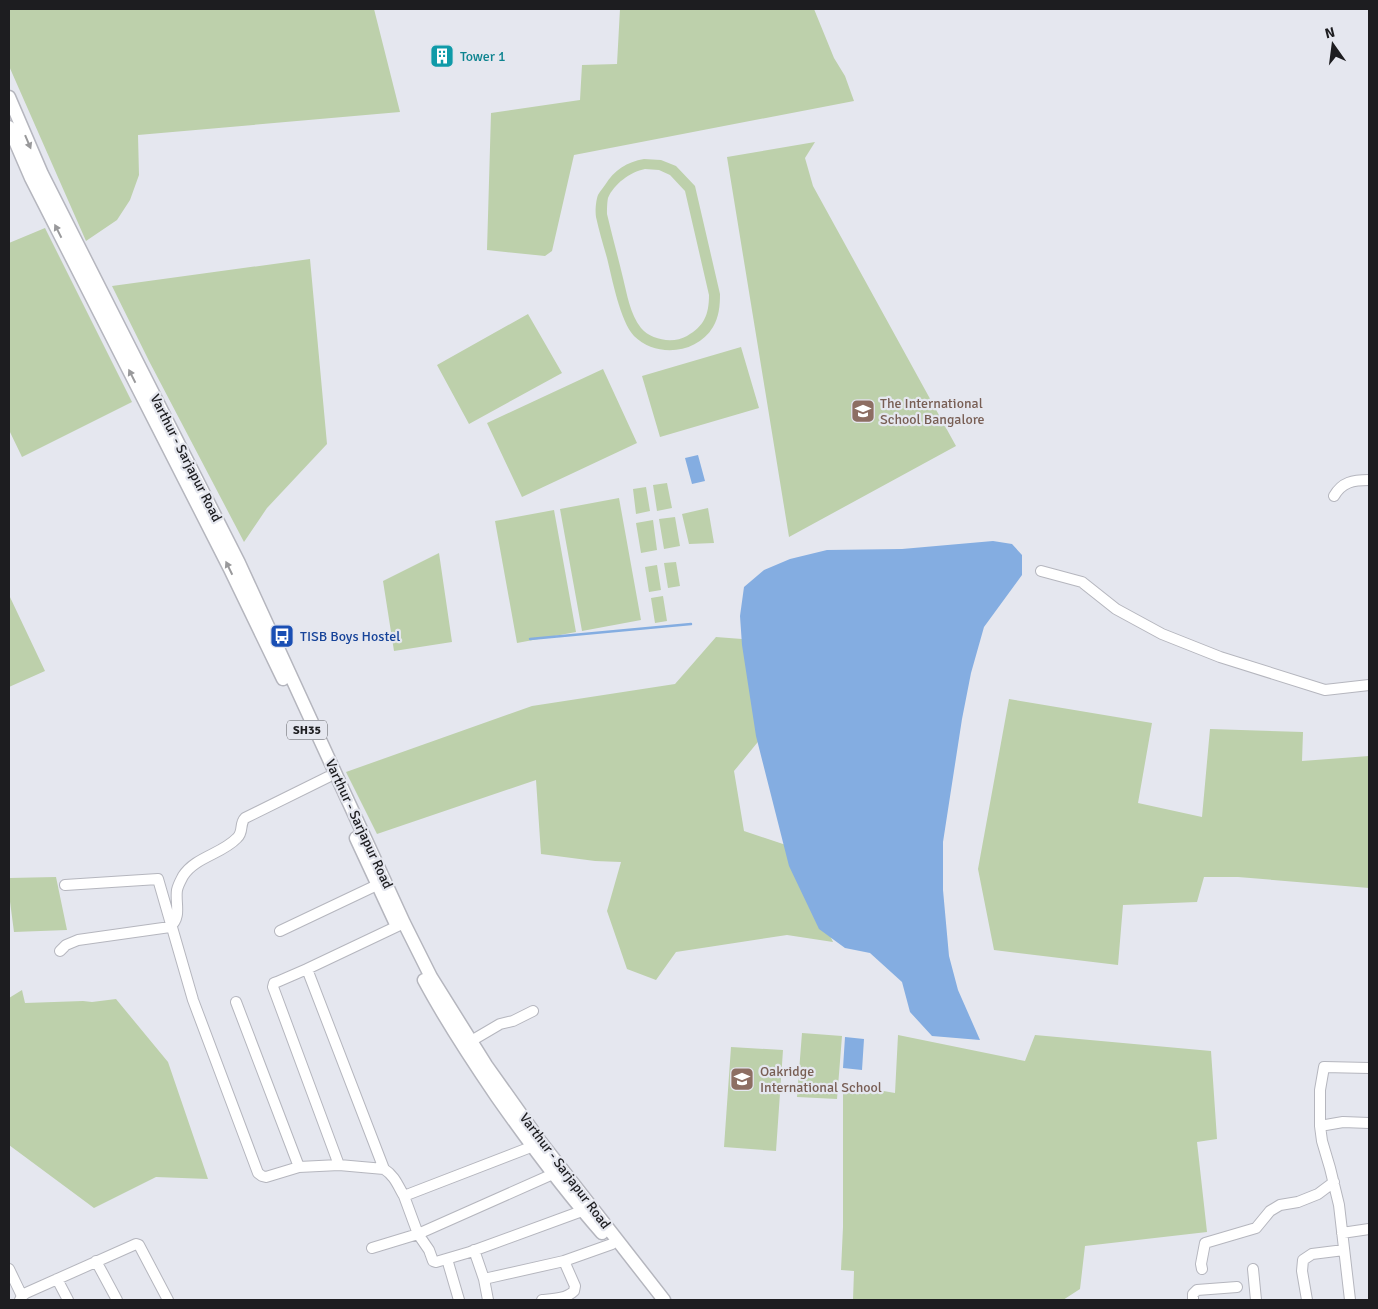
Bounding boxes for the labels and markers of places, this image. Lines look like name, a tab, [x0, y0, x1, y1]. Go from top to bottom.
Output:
building icon: Tower 1	[429, 43, 455, 69]
place label: Tower 1	[460, 48, 506, 65]
place label: The International School Bangalore	[880, 395, 985, 428]
school or university icon: The International School Bangalore	[850, 398, 876, 424]
bus stop icon: TISB Boys Hostel	[269, 623, 295, 649]
place label: TISB Boys Hostel	[300, 628, 400, 645]
place label: Oakridge International School	[760, 1063, 882, 1096]
school or university icon: Oakridge International School	[729, 1066, 755, 1092]

